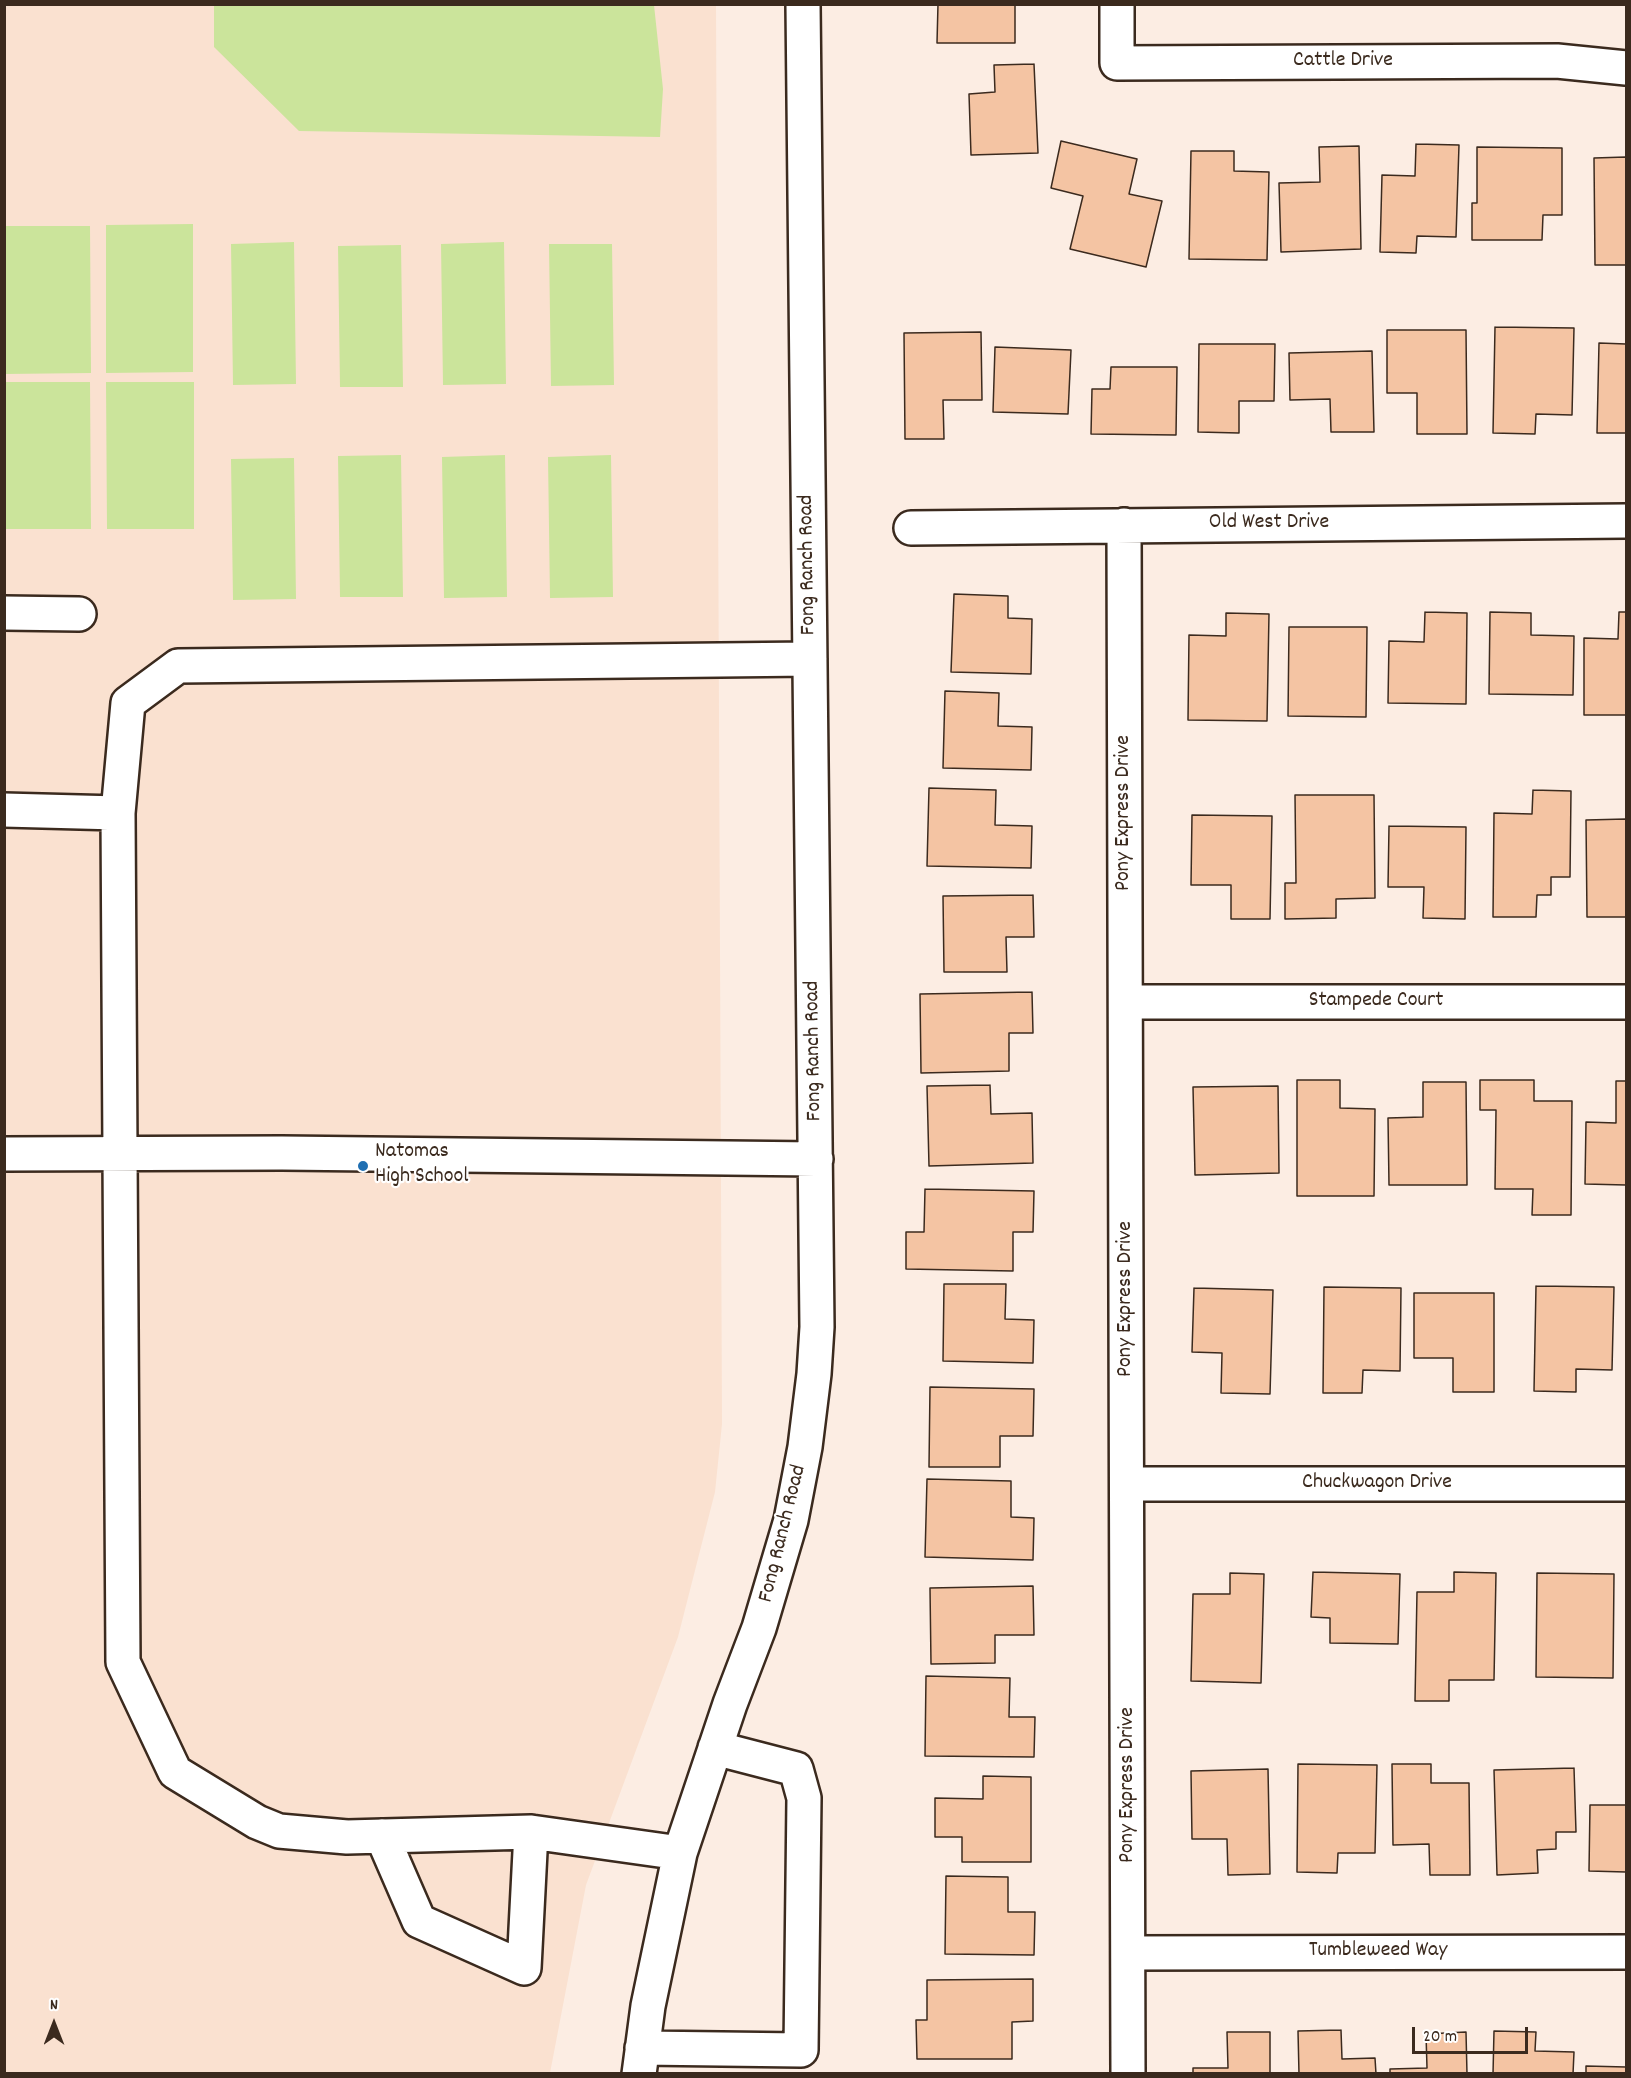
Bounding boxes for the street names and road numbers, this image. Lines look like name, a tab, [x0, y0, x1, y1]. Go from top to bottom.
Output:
street label: Cattle Drive	[1293, 49, 1393, 75]
street label: Fong Ranch Road	[795, 494, 823, 636]
street label: Old West Drive	[1209, 511, 1329, 537]
street label: Pony Express Drive	[1112, 735, 1138, 891]
street label: Fong Ranch Road	[801, 980, 829, 1122]
street label: Stampede Court	[1309, 989, 1443, 1015]
street label: Pony Express Drive	[1114, 1221, 1140, 1377]
street label: Fong Ranch Road	[754, 1463, 814, 1605]
street label: Chuckwagon Drive	[1302, 1471, 1452, 1497]
street label: Pony Express Drive	[1116, 1707, 1142, 1863]
street label: Tumbleweed Way	[1309, 1939, 1447, 1965]

